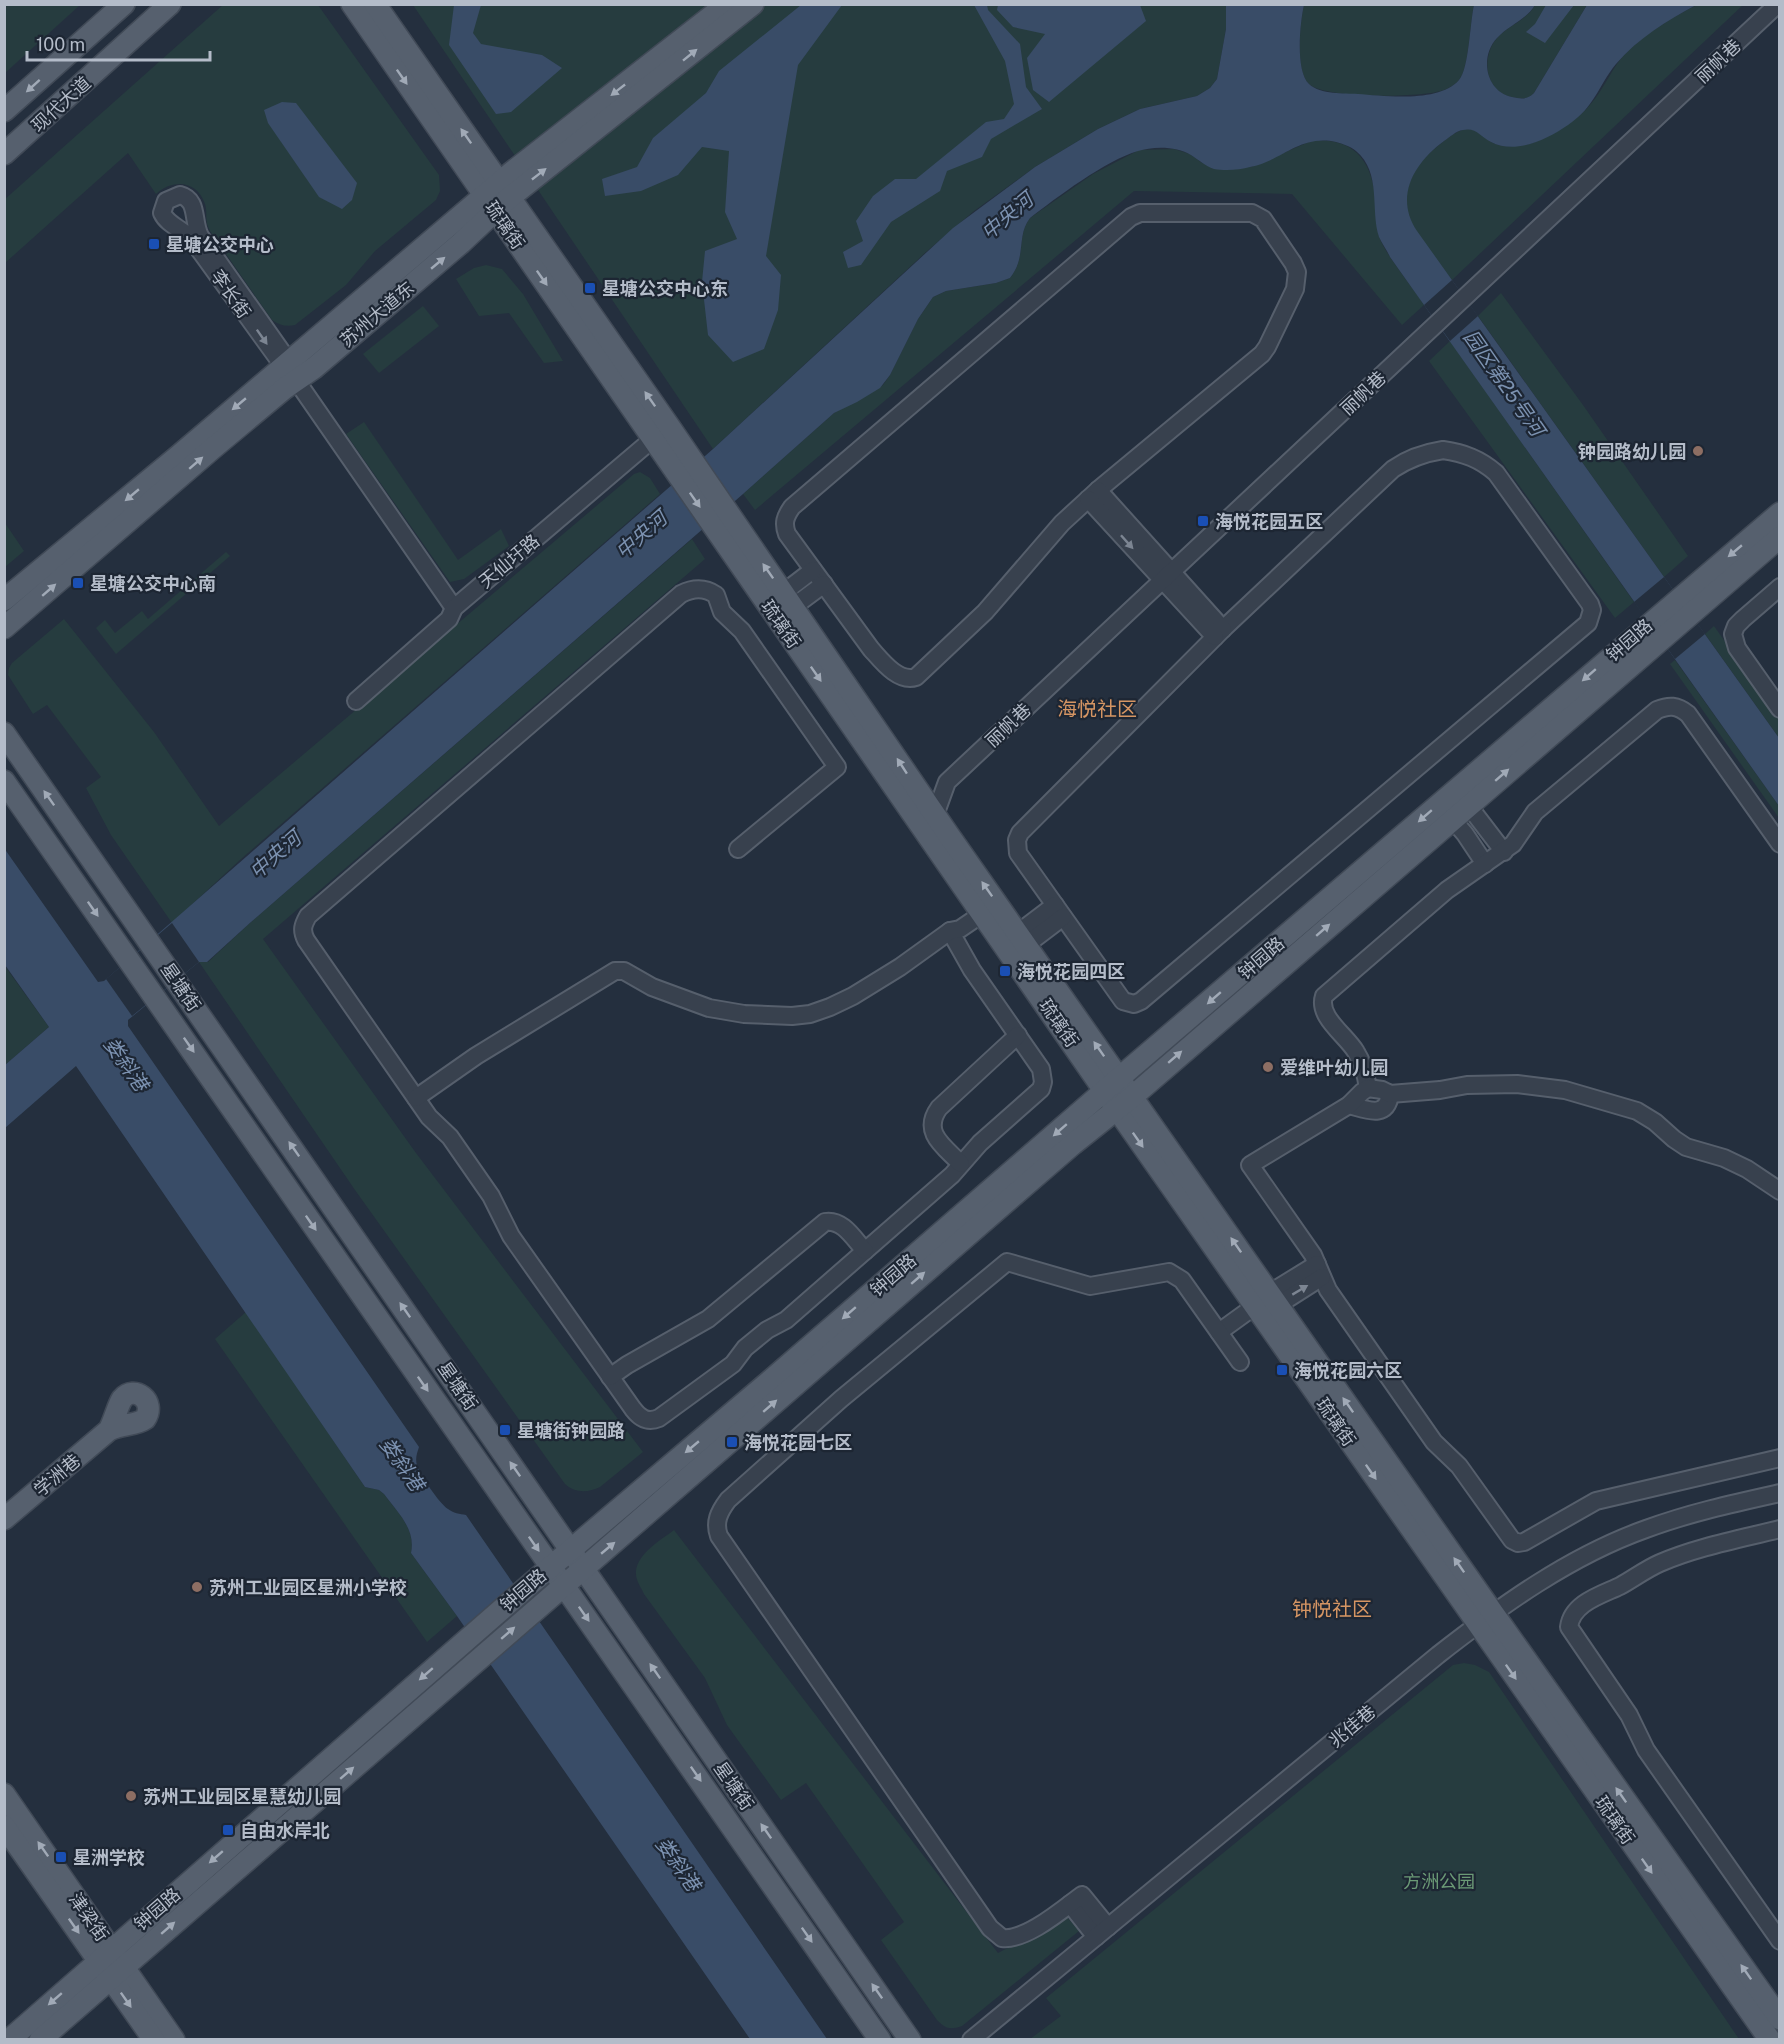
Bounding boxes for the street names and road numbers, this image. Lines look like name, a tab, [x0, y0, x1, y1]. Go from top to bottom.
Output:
street label: 丽帆巷	[1691, 35, 1745, 87]
street label: 现代大道	[27, 72, 95, 136]
street label: 琉璃街	[481, 197, 529, 253]
street label: 李长街	[207, 266, 255, 322]
street label: 苏州大道东	[336, 277, 418, 351]
street label: 丽帆巷	[1336, 367, 1390, 419]
street label: 天仙圩路	[475, 530, 543, 592]
street label: 琉璃街	[757, 596, 805, 652]
street label: 钟园路	[1602, 614, 1656, 666]
street label: 丽帆巷	[981, 699, 1035, 751]
street label: 钟园路	[1234, 932, 1288, 984]
street label: 星塘街	[157, 959, 205, 1015]
street label: 琉璃街	[1035, 995, 1083, 1051]
street label: 钟园路	[866, 1249, 920, 1301]
street label: 星塘街	[434, 1358, 482, 1414]
street label: 琉璃街	[1312, 1394, 1360, 1450]
street label: 学洲巷	[30, 1450, 84, 1500]
street label: 钟园路	[496, 1564, 550, 1616]
street label: 兆佳巷	[1325, 1701, 1379, 1751]
street label: 星塘街	[710, 1758, 758, 1814]
street label: 琉璃街	[1591, 1792, 1639, 1848]
street label: 钟园路	[130, 1883, 184, 1935]
street label: 津梁街	[65, 1889, 113, 1945]

